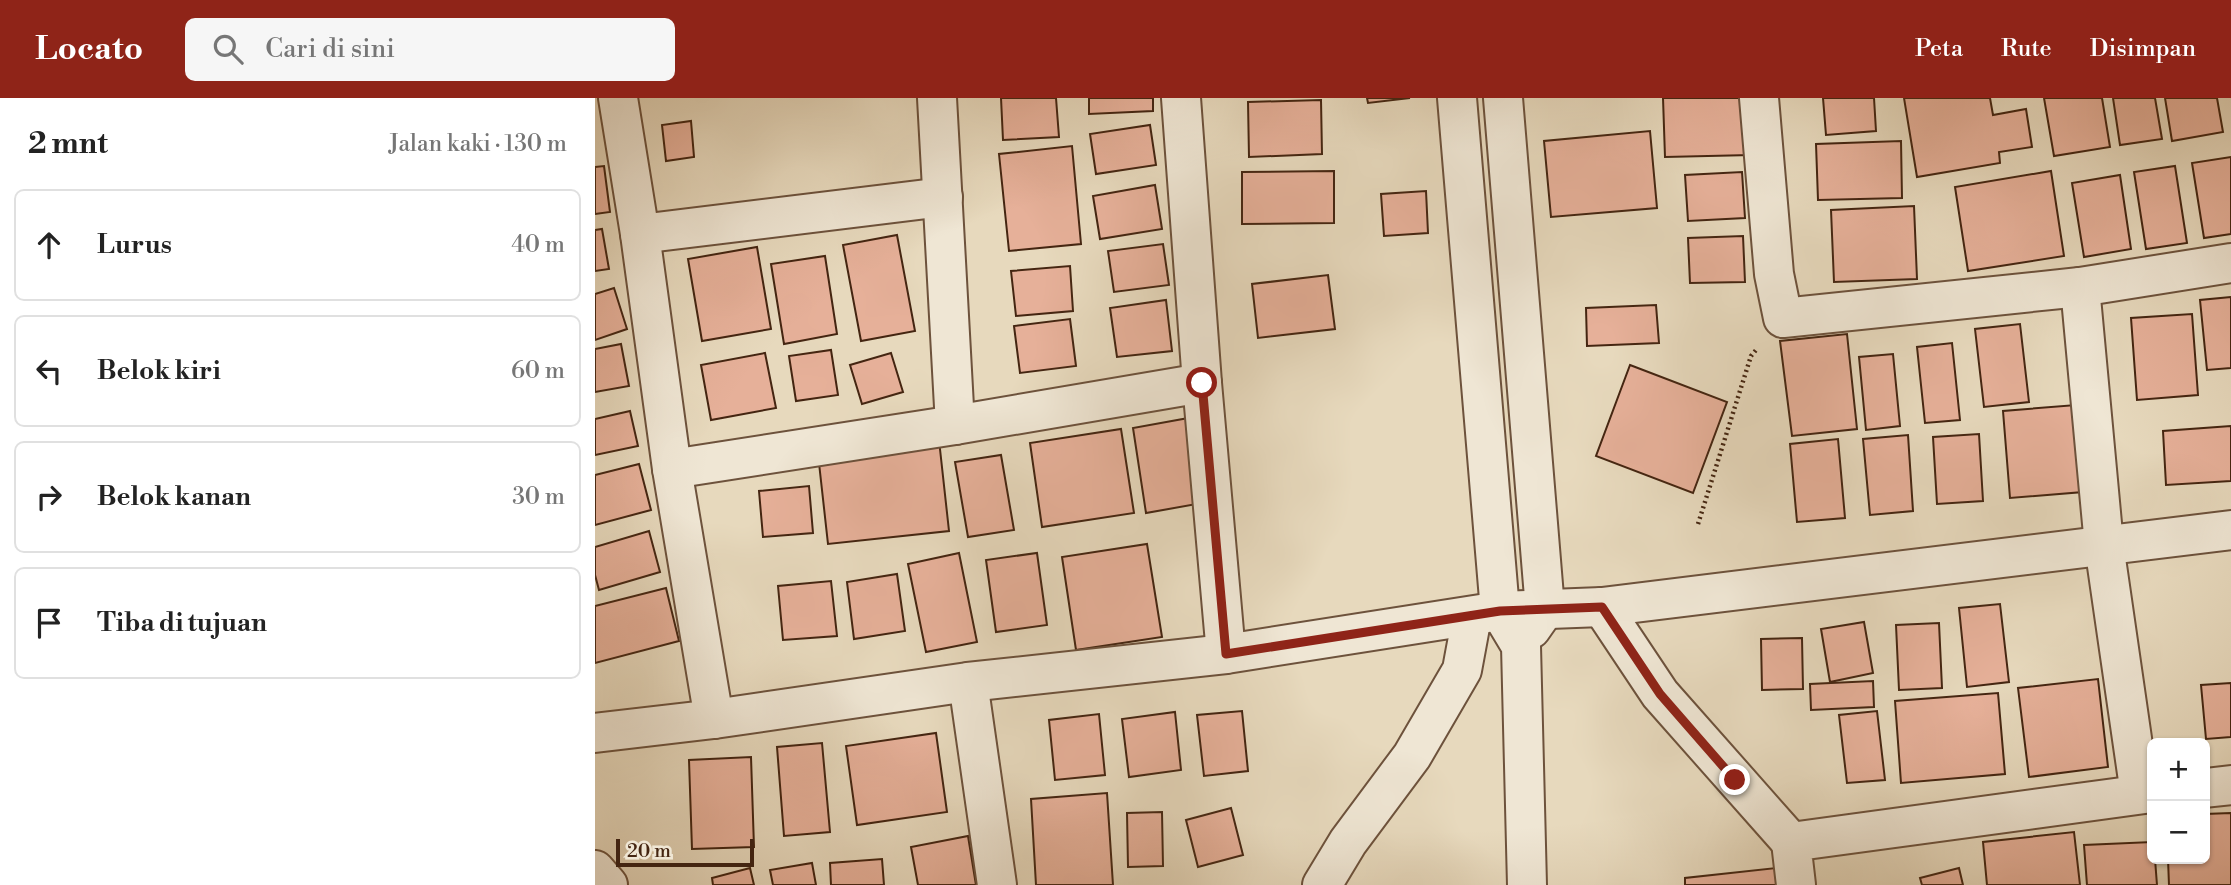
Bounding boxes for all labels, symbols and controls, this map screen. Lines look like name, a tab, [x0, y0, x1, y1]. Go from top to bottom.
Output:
search box	[185, 18, 675, 81]
text: Locato	[35, 29, 143, 70]
icon: search	[209, 30, 247, 68]
text: Cari di sini	[265, 33, 395, 65]
text: Peta	[1915, 34, 1963, 64]
text: Rute	[2001, 34, 2052, 64]
text: Disimpan	[2090, 34, 2196, 64]
text: 2 mnt	[28, 125, 108, 163]
text: Jalan kaki · 130 m	[389, 130, 567, 158]
icon: ahead	[30, 226, 68, 264]
text: Lurus	[97, 229, 172, 261]
text: 40 m	[511, 231, 565, 259]
icon: left	[30, 352, 68, 390]
text: Belok kiri	[97, 355, 221, 387]
text: 60 m	[511, 357, 565, 385]
route start	[1186, 367, 1217, 398]
icon: right	[30, 478, 68, 516]
text: Belok kanan	[97, 481, 251, 513]
text: 30 m	[512, 483, 565, 511]
icon: arrive	[30, 604, 68, 642]
text: Tiba di tujuan	[97, 607, 267, 639]
map controls	[2147, 738, 2210, 864]
button: +	[2147, 738, 2210, 801]
route end	[1719, 764, 1750, 795]
button: −	[2147, 801, 2210, 864]
scale bar	[616, 836, 754, 868]
text: 20 m	[627, 839, 671, 863]

